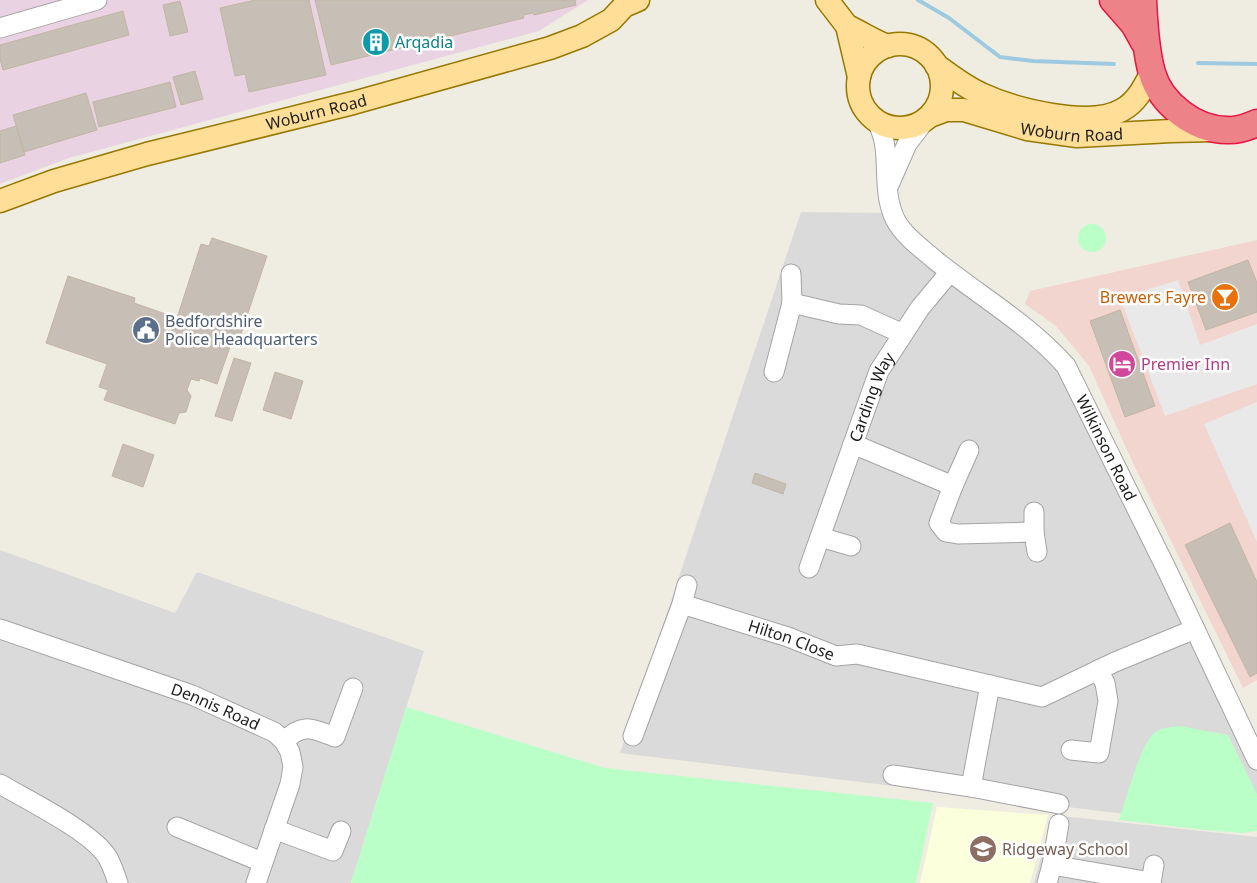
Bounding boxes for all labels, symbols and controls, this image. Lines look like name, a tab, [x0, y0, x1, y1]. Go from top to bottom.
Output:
building icon: Arqadia	[361, 27, 391, 57]
place label: Arqadia	[395, 31, 453, 53]
street label: Woburn Road	[264, 89, 369, 135]
street label: Woburn Road	[1019, 117, 1124, 147]
bar icon: Brewers Fayre	[1210, 282, 1240, 312]
place label: Brewers Fayre	[1100, 286, 1206, 308]
place label: Bedfordshire Police Headquarters	[165, 310, 318, 350]
public building icon: Bedfordshire Police Headquarters	[131, 315, 161, 345]
street label: Carding Way	[844, 347, 900, 445]
hotel icon: Premier Inn	[1107, 349, 1137, 379]
place label: Premier Inn	[1141, 353, 1230, 375]
street label: Wilkinson Road	[1071, 391, 1142, 504]
street label: Hilton Close	[746, 614, 838, 665]
street label: Dennis Road	[168, 678, 263, 735]
school or university icon: Ridgeway School	[968, 834, 998, 864]
place label: Ridgeway School	[1002, 838, 1128, 860]

